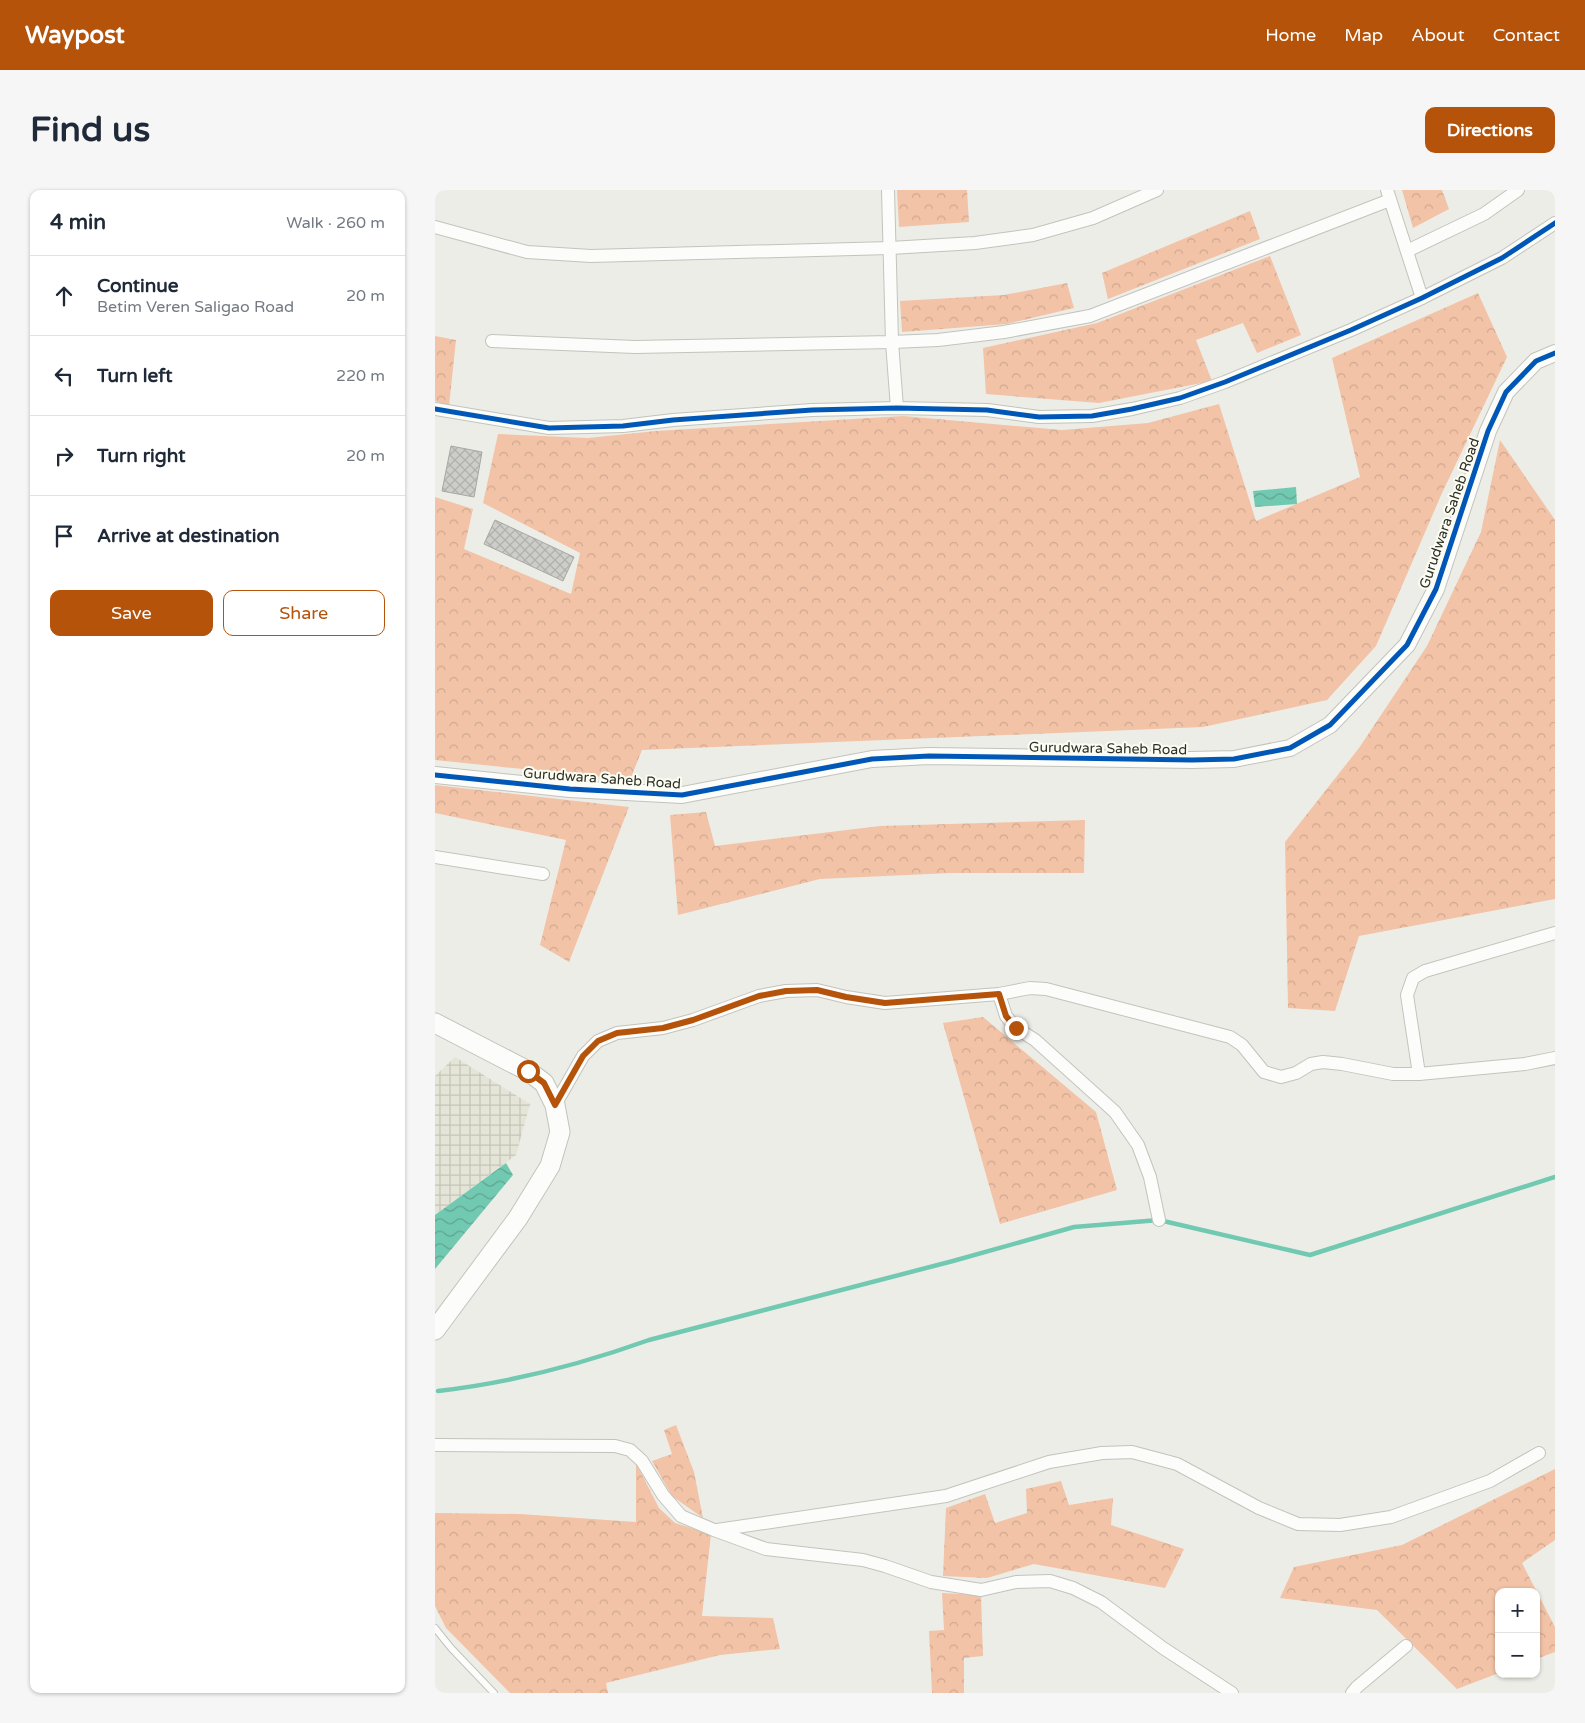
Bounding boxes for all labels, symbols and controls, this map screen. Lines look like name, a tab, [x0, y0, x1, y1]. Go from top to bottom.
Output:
text: Waypost	[25, 21, 125, 50]
text: Home	[1265, 24, 1316, 46]
text: Map	[1344, 24, 1383, 46]
text: About	[1411, 24, 1465, 46]
text: Contact	[1493, 24, 1560, 46]
button: Directions	[1425, 107, 1555, 153]
text: Find us	[30, 109, 150, 151]
text: 4 min	[50, 210, 106, 235]
text: Walk · 260 m	[286, 213, 385, 233]
text: Continue	[97, 275, 179, 297]
icon: ahead	[50, 282, 78, 310]
text: 20 m	[346, 286, 385, 306]
text: Betim Veren Saligao Road	[97, 297, 294, 317]
icon: left	[50, 362, 78, 390]
text: Turn left	[97, 365, 173, 387]
text: 220 m	[336, 366, 385, 386]
street label: Gurudwara Saheb Road	[1416, 436, 1483, 591]
icon: right	[50, 442, 78, 470]
text: Turn right	[97, 445, 185, 467]
text: 20 m	[346, 446, 385, 466]
icon: arrive	[50, 522, 78, 550]
text: Arrive at destination	[97, 525, 280, 547]
button: Save	[50, 590, 213, 636]
button: Share	[223, 590, 385, 636]
street label: Gurudwara Saheb Road	[1029, 739, 1187, 758]
street label: Gurudwara Saheb Road	[522, 765, 681, 792]
route end	[1005, 1017, 1028, 1040]
route start	[517, 1060, 540, 1083]
map controls	[1495, 1588, 1540, 1678]
button: +	[1495, 1588, 1540, 1633]
button: −	[1495, 1633, 1540, 1678]

